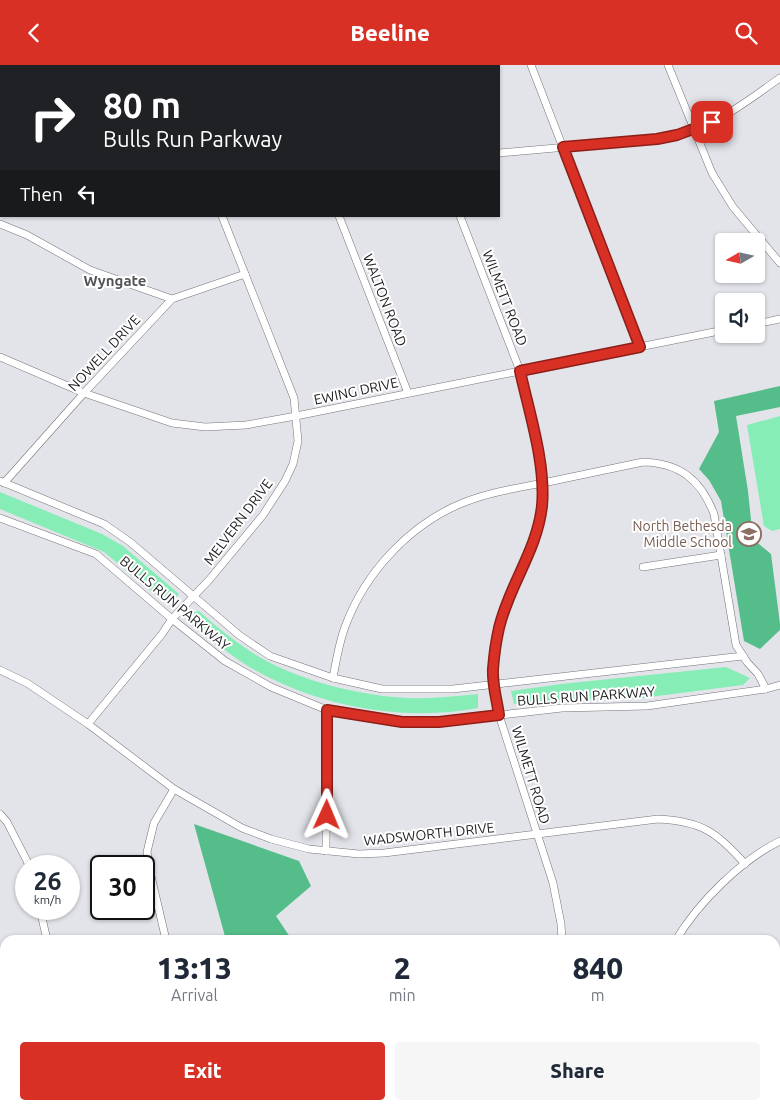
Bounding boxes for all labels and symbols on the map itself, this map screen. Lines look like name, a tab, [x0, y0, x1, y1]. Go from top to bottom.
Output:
pin	[691, 101, 733, 143]
north arrow	[715, 233, 765, 283]
street label: WILMETT ROAD	[479, 248, 531, 348]
street label: WALTON ROAD	[360, 252, 410, 349]
district label: Wyngate	[84, 272, 146, 289]
street label: NOWELL DRIVE	[65, 312, 143, 394]
street label: EWING DRIVE	[312, 374, 400, 408]
street label: MELVERN DRIVE	[200, 476, 276, 568]
place label: North Bethesda Middle School	[633, 518, 732, 550]
school or university icon: North Bethesda Middle School	[736, 521, 762, 547]
street label: BULLS RUN PARKWAY	[117, 552, 233, 654]
street label: BULLS RUN PARKWAY	[517, 683, 655, 709]
street label: WILMETT ROAD	[509, 724, 553, 826]
position arrow	[300, 788, 352, 840]
street label: WADSWORTH DRIVE	[363, 819, 495, 849]
speed limit sign: 30	[90, 855, 155, 920]

